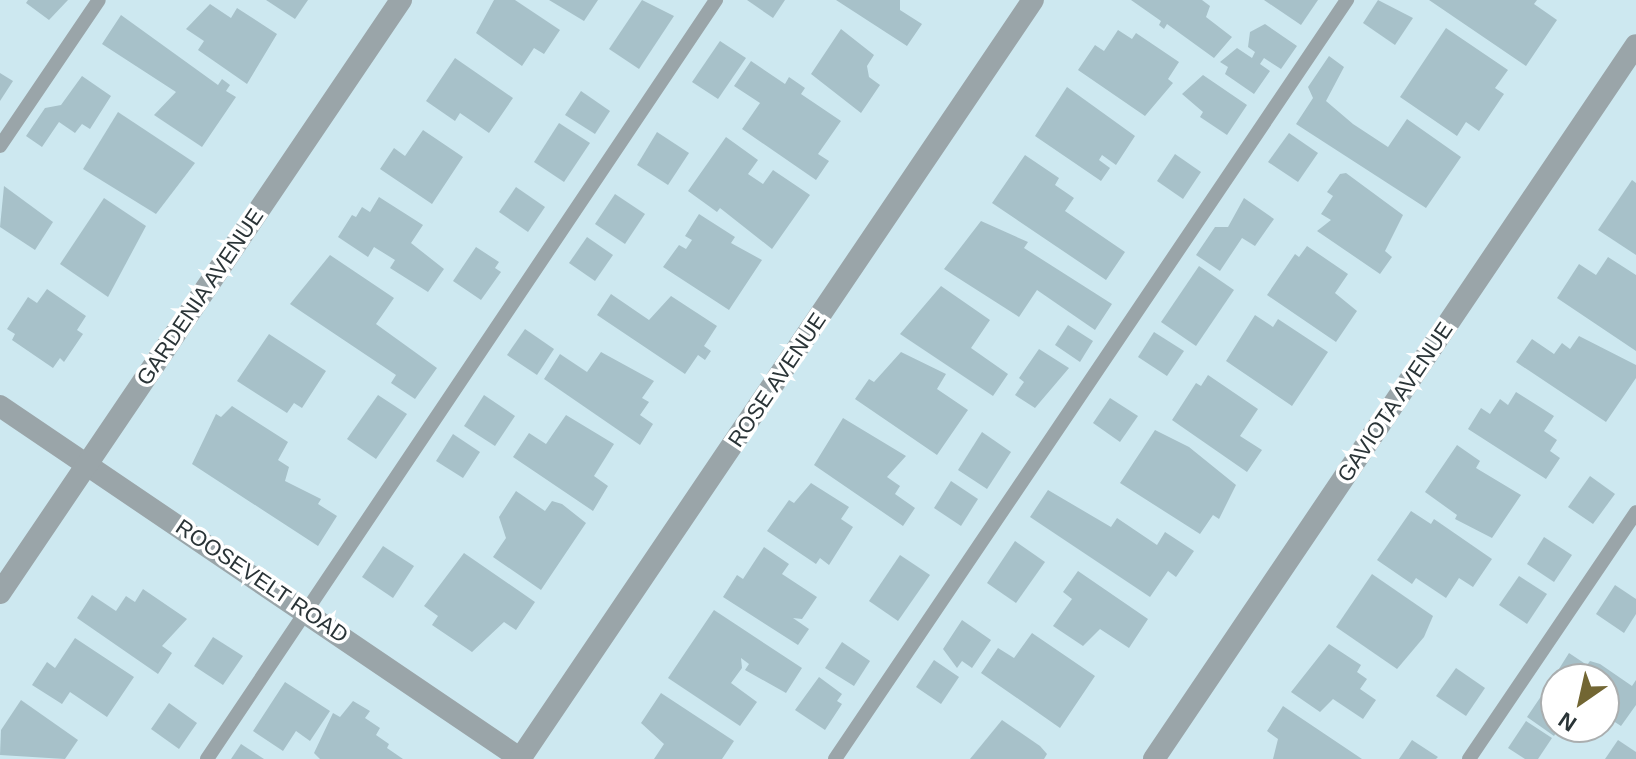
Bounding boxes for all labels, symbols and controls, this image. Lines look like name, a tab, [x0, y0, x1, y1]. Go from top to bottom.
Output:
street label: GARDENIA AVENUE	[130, 203, 270, 391]
street label: ROSE AVENUE	[722, 307, 832, 453]
street label: GAVIOTA AVENUE	[1331, 316, 1459, 488]
street label: ROOSEVELT ROAD	[171, 513, 353, 649]
north arrow	[1540, 663, 1620, 743]
text: N	[1554, 707, 1581, 736]

